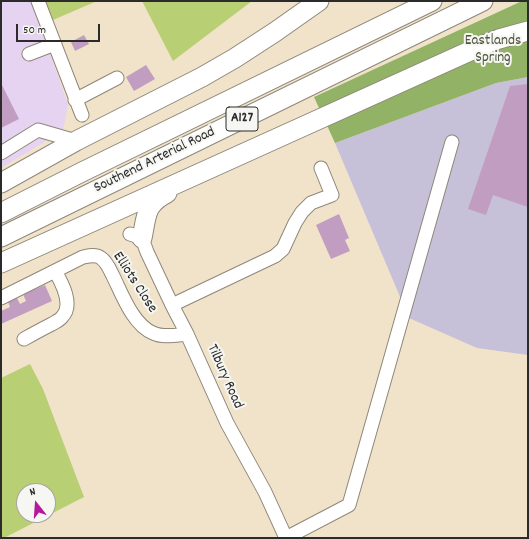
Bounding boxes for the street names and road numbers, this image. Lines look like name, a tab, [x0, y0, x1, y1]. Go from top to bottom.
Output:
road number: A127	[226, 107, 258, 131]
street label: Southend Arterial Road	[92, 124, 218, 198]
street label: Elliots Close	[108, 249, 160, 317]
street label: Tilbury Road	[202, 342, 246, 412]

